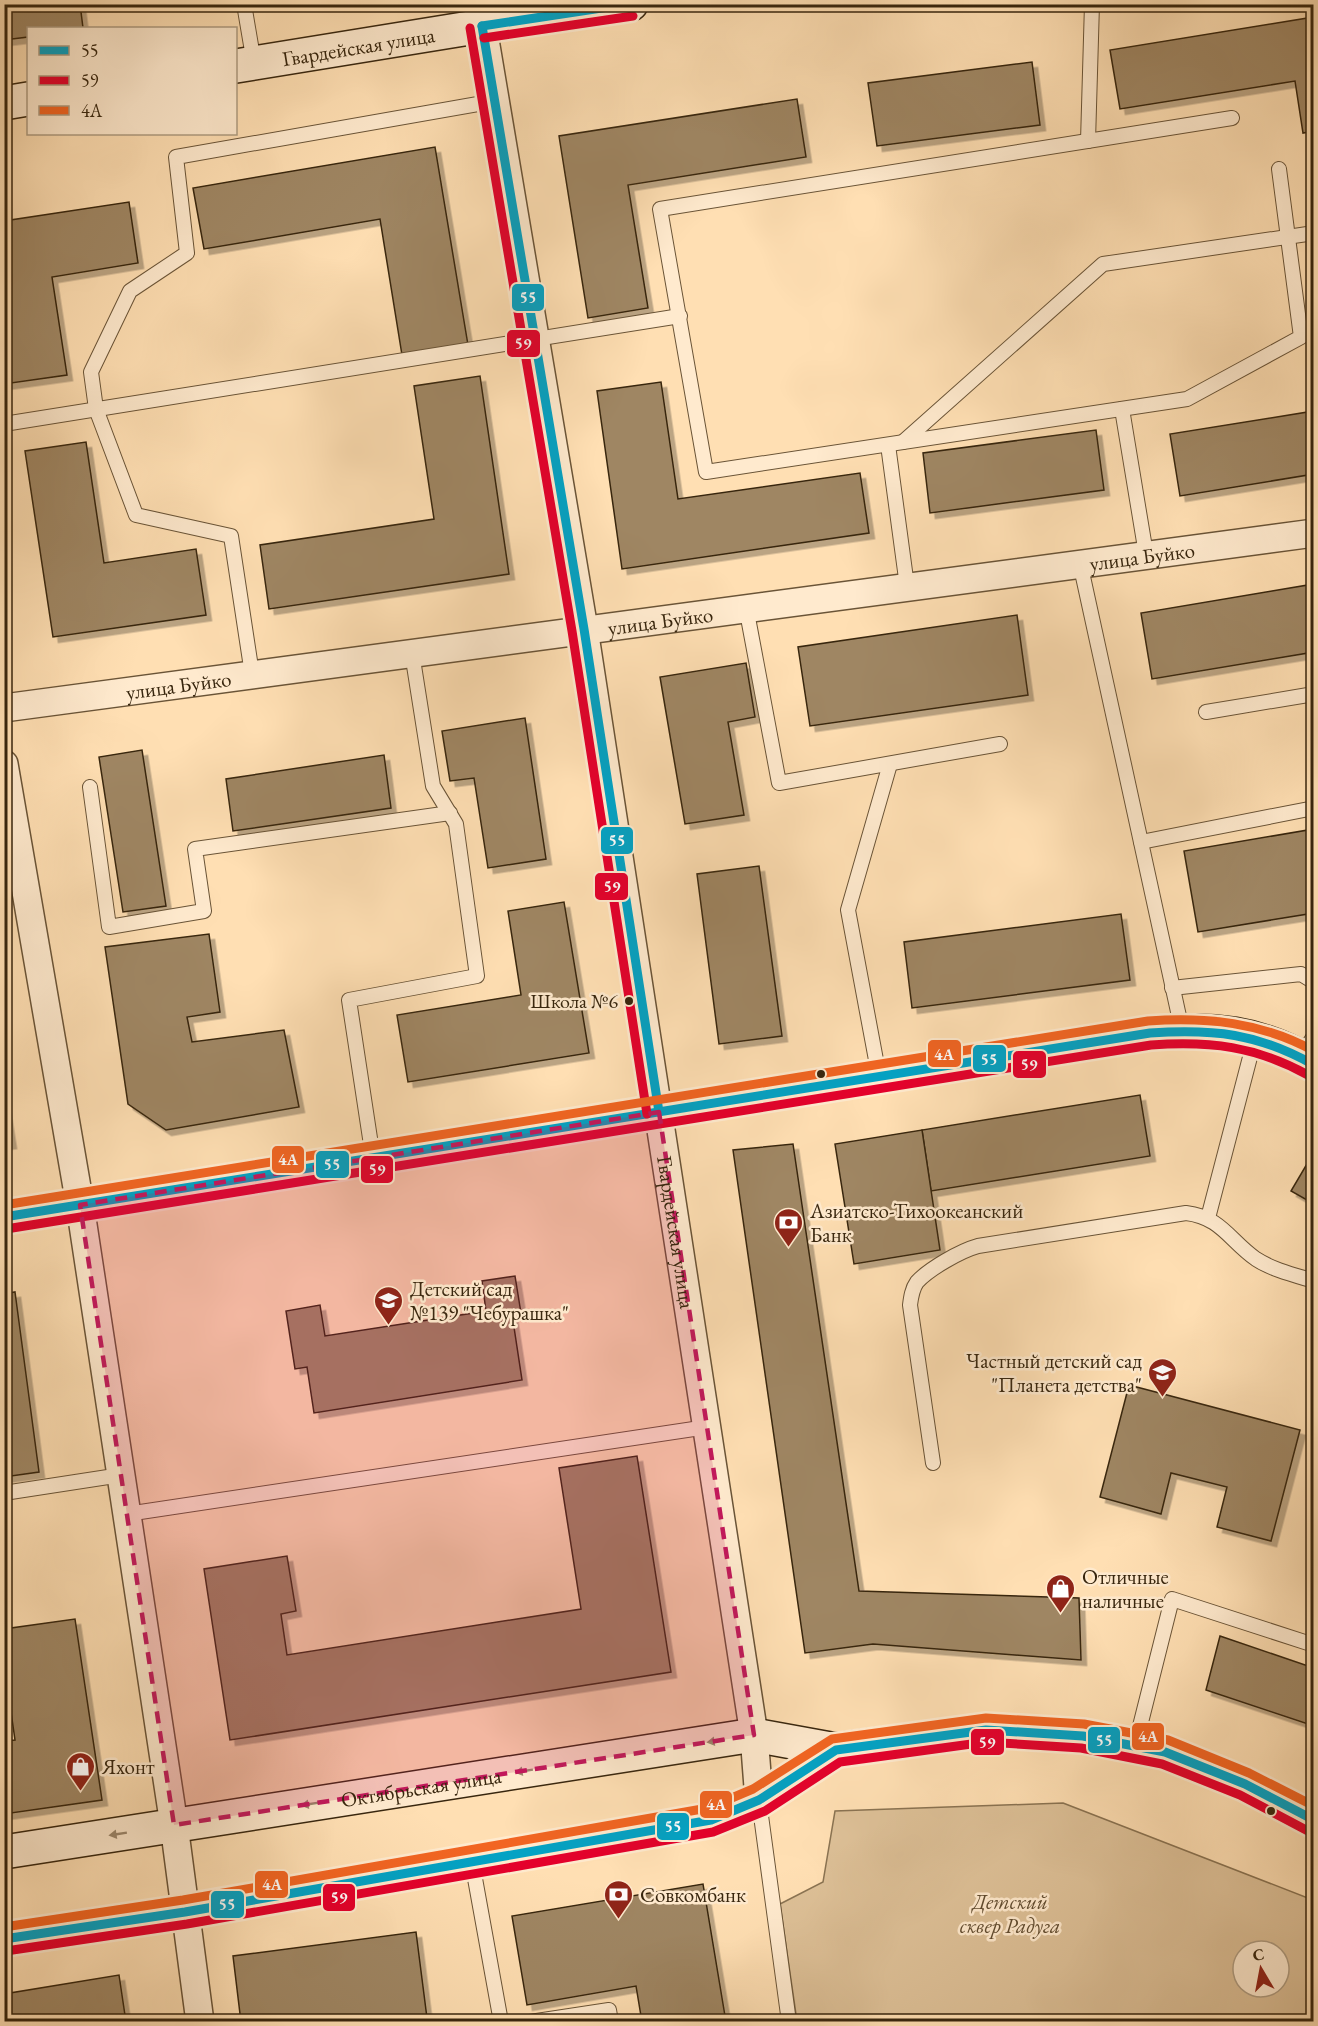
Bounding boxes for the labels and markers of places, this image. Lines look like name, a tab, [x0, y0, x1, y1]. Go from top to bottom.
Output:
place label: Школа №6	[530, 988, 618, 1014]
marker: Школа №6	[623, 995, 635, 1007]
unlabelled marker	[815, 1068, 827, 1080]
place label: Азиатско-Тихоокеанский Банк	[809, 1197, 1023, 1248]
bank icon: Азиатско-Тихоокеанский Банк	[773, 1206, 805, 1248]
place label: Детский сад №139 "Чебурашка"	[410, 1275, 569, 1326]
school or university icon: Детский сад №139 "Чебурашка"	[373, 1284, 405, 1326]
place label: Частный детский сад "Планета детства"	[966, 1347, 1142, 1398]
school or university icon: Частный детский сад "Планета детства"	[1147, 1356, 1179, 1398]
place label: Отличные наличные	[1082, 1563, 1169, 1614]
shop icon: Отличные наличные	[1045, 1572, 1077, 1614]
shop icon: Яхонт	[65, 1750, 97, 1792]
place label: Яхонт	[101, 1753, 155, 1780]
unlabelled marker	[1265, 1805, 1277, 1817]
bank icon: Совкомбанк	[603, 1878, 635, 1920]
place label: Совкомбанк	[640, 1881, 746, 1908]

